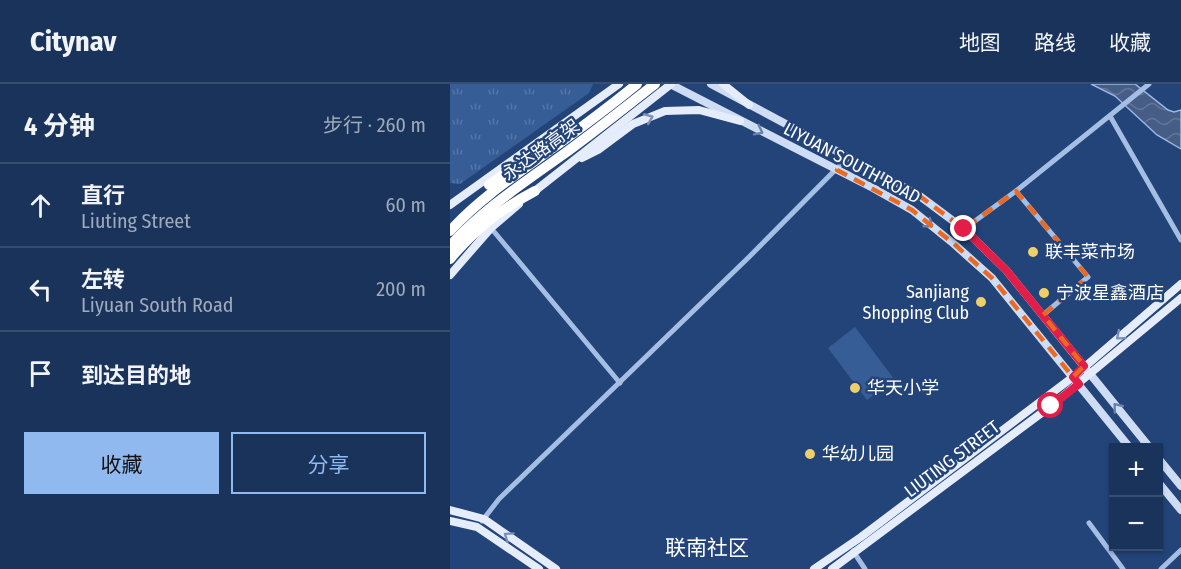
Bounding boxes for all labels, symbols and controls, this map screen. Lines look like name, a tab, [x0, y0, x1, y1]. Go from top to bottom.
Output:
text: Citynav	[30, 25, 116, 58]
text: 地图	[959, 30, 1001, 56]
text: 路线	[1034, 30, 1076, 56]
text: 收藏	[1109, 30, 1151, 56]
text: 4 分钟	[24, 111, 95, 142]
one-way arrow	[644, 112, 654, 125]
text: 步行 · 260 m	[323, 113, 426, 137]
street label: 永达路高架	[498, 115, 584, 185]
street label: LIYUAN SOUTH ROAD	[780, 118, 924, 208]
one-way arrow	[752, 123, 763, 135]
text: 直行	[81, 182, 125, 209]
icon: ahead	[24, 189, 57, 222]
text: 60 m	[386, 193, 426, 217]
text: Liuting Street	[81, 209, 191, 233]
route end	[950, 215, 976, 241]
one-way arrow	[923, 216, 934, 227]
place label: 联丰菜市场	[1045, 241, 1135, 263]
marker: 联丰菜市场	[1026, 245, 1040, 259]
text: 左转	[81, 266, 125, 293]
icon: left	[24, 273, 57, 306]
text: 200 m	[376, 277, 426, 301]
place label: Sanjiang Shopping Club	[863, 281, 970, 324]
place label: 宁波星鑫酒店	[1056, 282, 1164, 304]
marker: 宁波星鑫酒店	[1037, 286, 1051, 300]
text: Liyuan South Road	[81, 293, 233, 317]
marker: Sanjiang Shopping Club	[974, 295, 988, 309]
one-way arrow	[1116, 329, 1127, 340]
icon: arrive	[24, 357, 57, 390]
text: 到达目的地	[81, 362, 191, 389]
place label: 华天小学	[867, 377, 939, 399]
marker: 华天小学	[848, 381, 862, 395]
route start	[1037, 392, 1063, 418]
one-way arrow	[1113, 403, 1124, 414]
street label: LIUTING STREET	[900, 416, 1005, 502]
button: 收藏	[24, 432, 219, 494]
button: 分享	[231, 432, 426, 494]
place label: 华幼儿园	[822, 443, 894, 465]
map controls	[1109, 443, 1163, 551]
button: +	[1109, 443, 1163, 497]
marker: 华幼儿园	[803, 447, 817, 461]
button: −	[1109, 497, 1163, 551]
one-way arrow	[504, 532, 515, 543]
district label: 联南社区	[665, 535, 749, 561]

